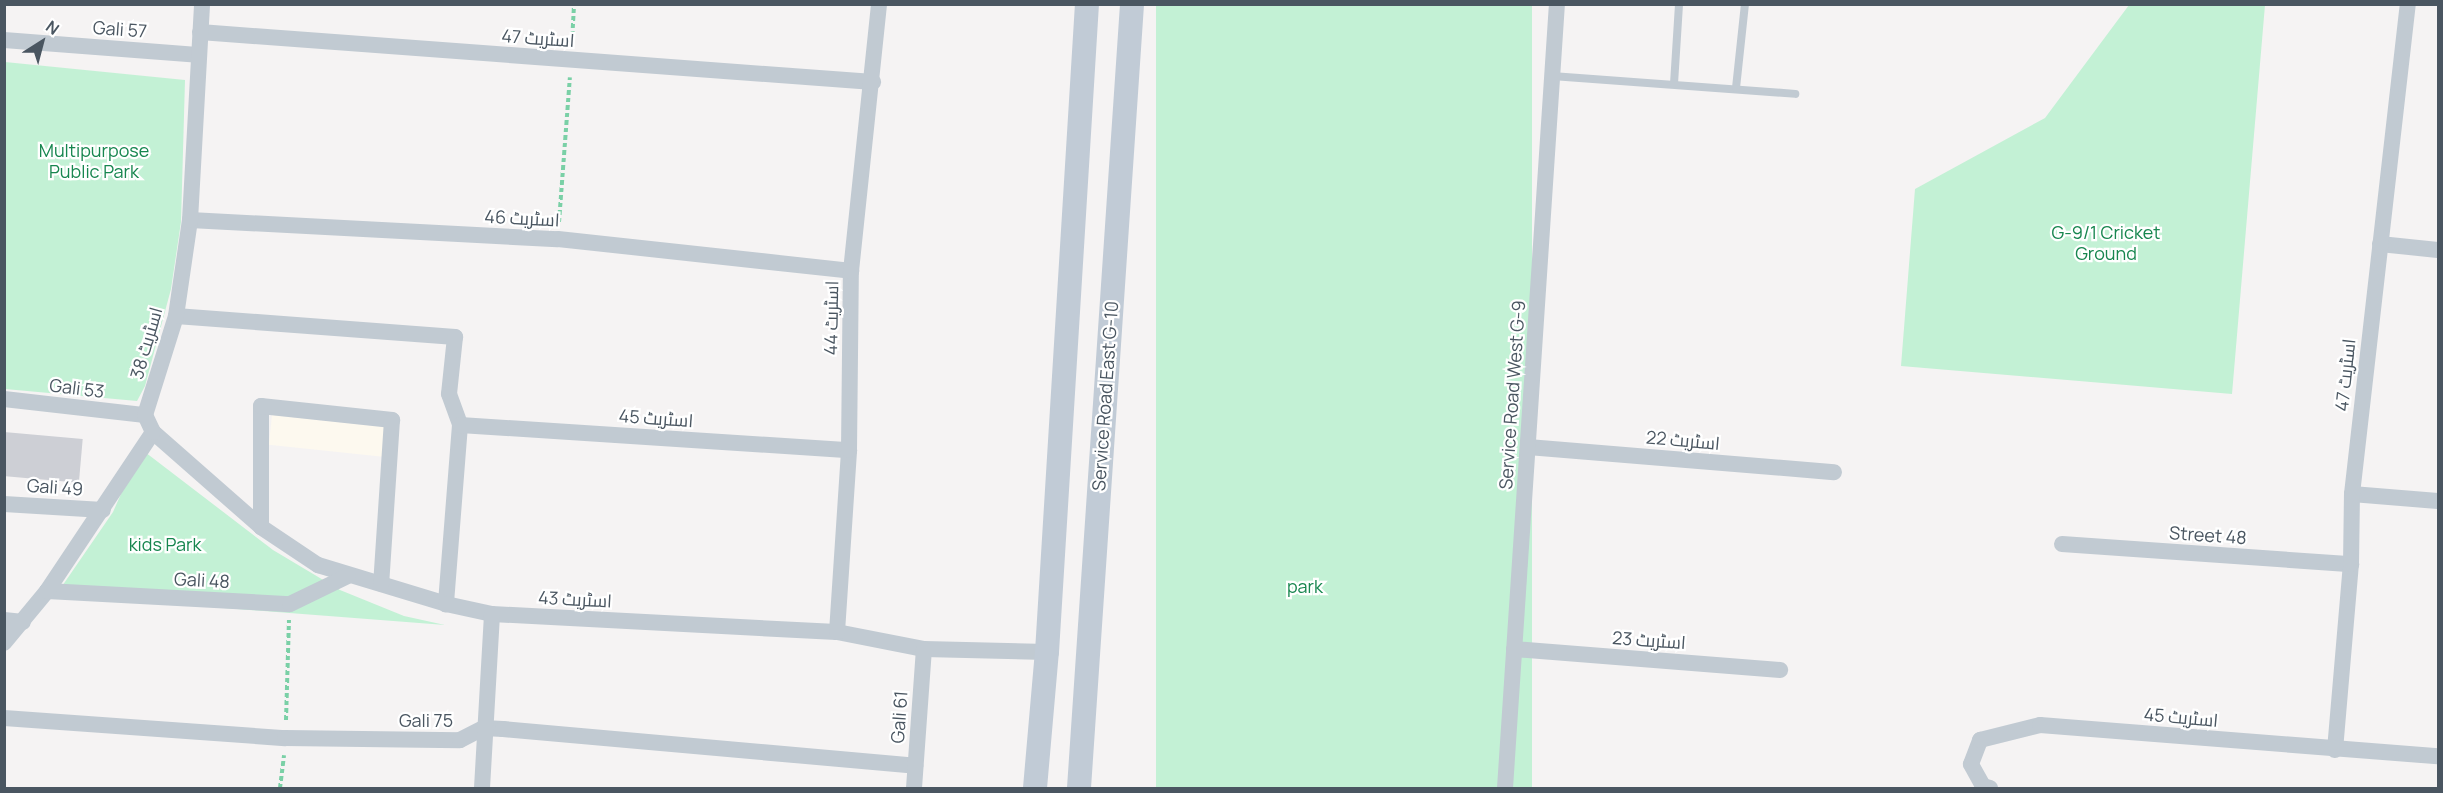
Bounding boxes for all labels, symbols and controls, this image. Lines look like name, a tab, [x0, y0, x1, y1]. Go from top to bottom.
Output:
north arrow	[12, 12, 72, 72]
text: N	[41, 15, 64, 40]
street label: Gali 57	[92, 16, 148, 42]
street label: اسٹریٹ 47	[501, 25, 575, 51]
park label: Multipurpose Public Park	[39, 140, 149, 182]
street label: اسٹریٹ 46	[484, 205, 560, 231]
park label: G-9/1 Cricket Ground	[2051, 222, 2161, 264]
street label: اسٹریٹ 44	[820, 280, 842, 356]
street label: Service Road East G-10	[1088, 300, 1122, 492]
street label: Service Road West G-9	[1495, 300, 1529, 490]
street label: اسٹریٹ 38	[125, 304, 167, 382]
street label: اسٹریٹ 47	[2330, 337, 2360, 413]
street label: Gali 53	[48, 374, 106, 402]
street label: اسٹریٹ 45	[618, 405, 694, 431]
street label: اسٹریٹ 22	[1645, 426, 1721, 454]
street label: Gali 49	[26, 474, 84, 500]
street label: Street 48	[2169, 522, 2247, 548]
park label: kids Park	[129, 533, 201, 555]
street label: Gali 48	[174, 568, 230, 592]
park label: park	[1287, 575, 1323, 597]
street label: اسٹریٹ 43	[537, 586, 613, 612]
street label: اسٹریٹ 23	[1611, 627, 1687, 653]
street label: Gali 61	[886, 690, 912, 744]
street label: اسٹریٹ 45	[2143, 703, 2219, 731]
street label: Gali 75	[399, 709, 453, 731]

